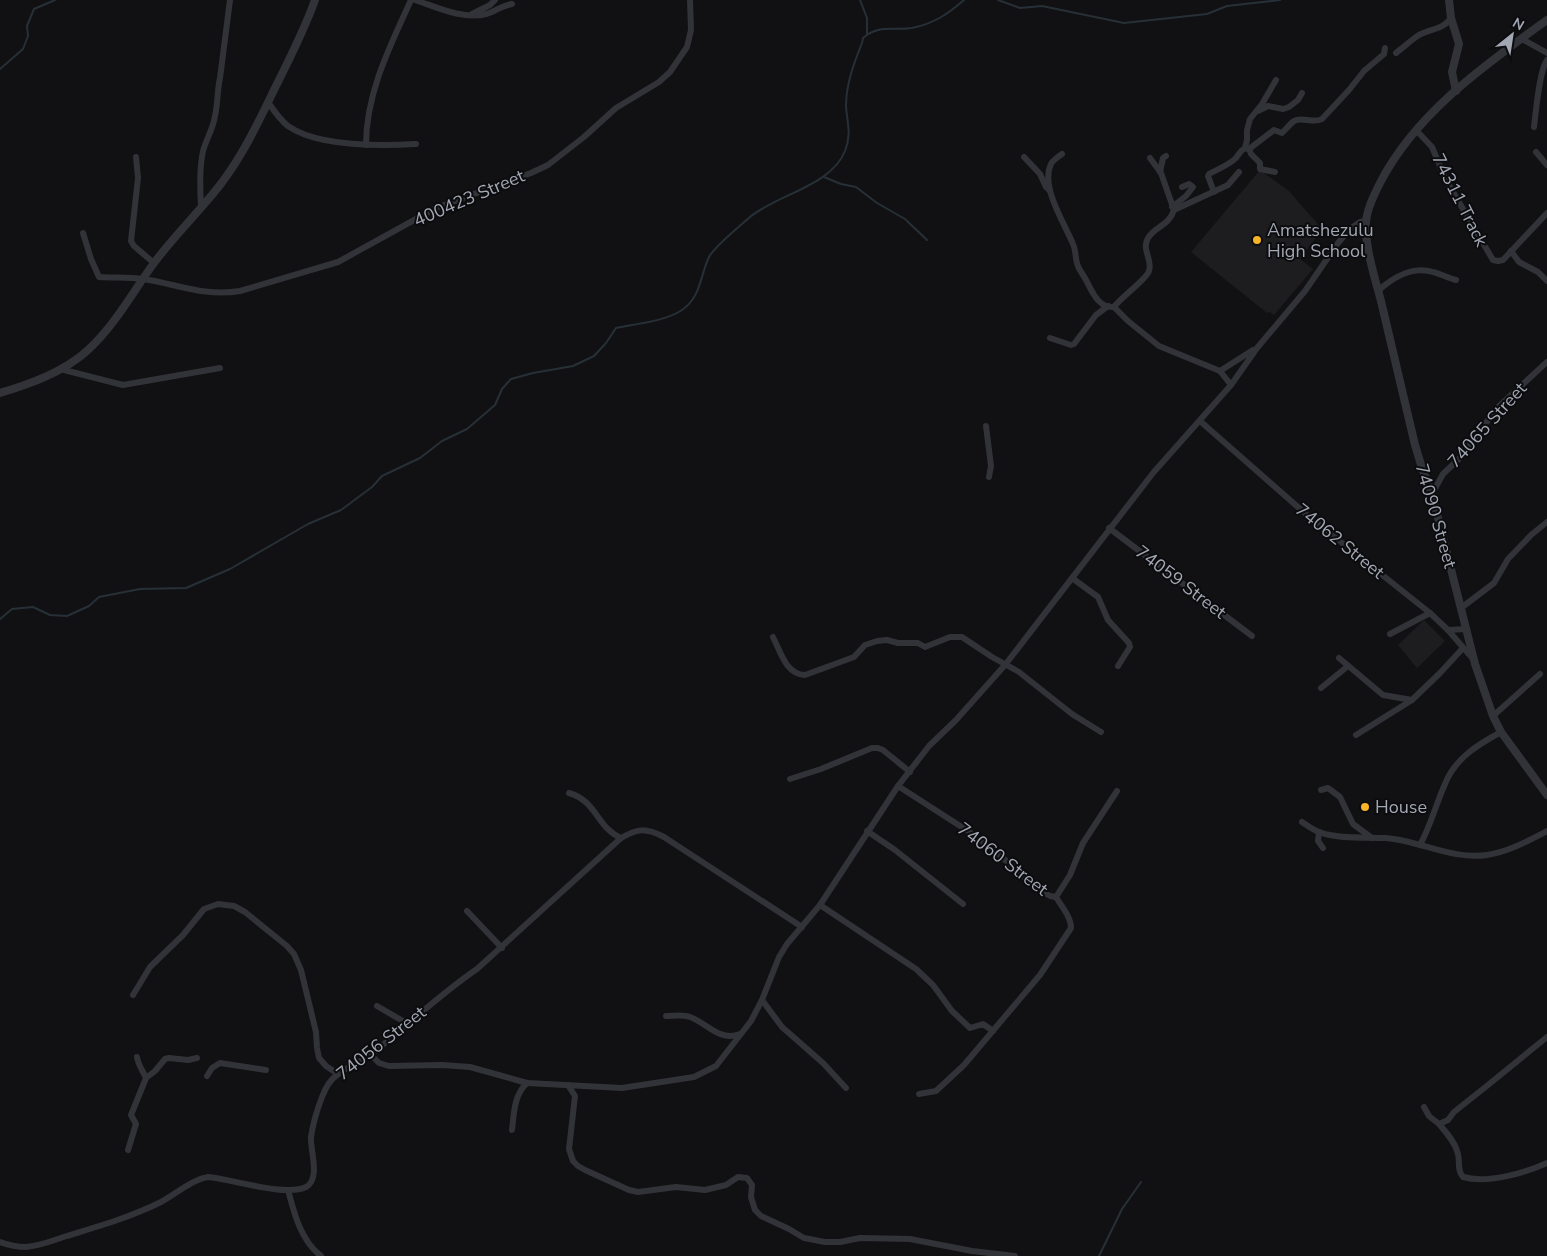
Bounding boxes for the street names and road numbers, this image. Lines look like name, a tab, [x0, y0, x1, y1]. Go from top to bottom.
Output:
street label: 74311 Track	[1426, 149, 1494, 251]
street label: 400423 Street	[410, 164, 529, 232]
street label: 74065 Street	[1442, 376, 1532, 473]
street label: 74090 Street	[1410, 461, 1463, 572]
street label: 74062 Street	[1291, 498, 1390, 585]
street label: 74059 Street	[1131, 540, 1232, 624]
street label: 74060 Street	[953, 817, 1054, 901]
street label: 74056 Street	[331, 1000, 431, 1086]

